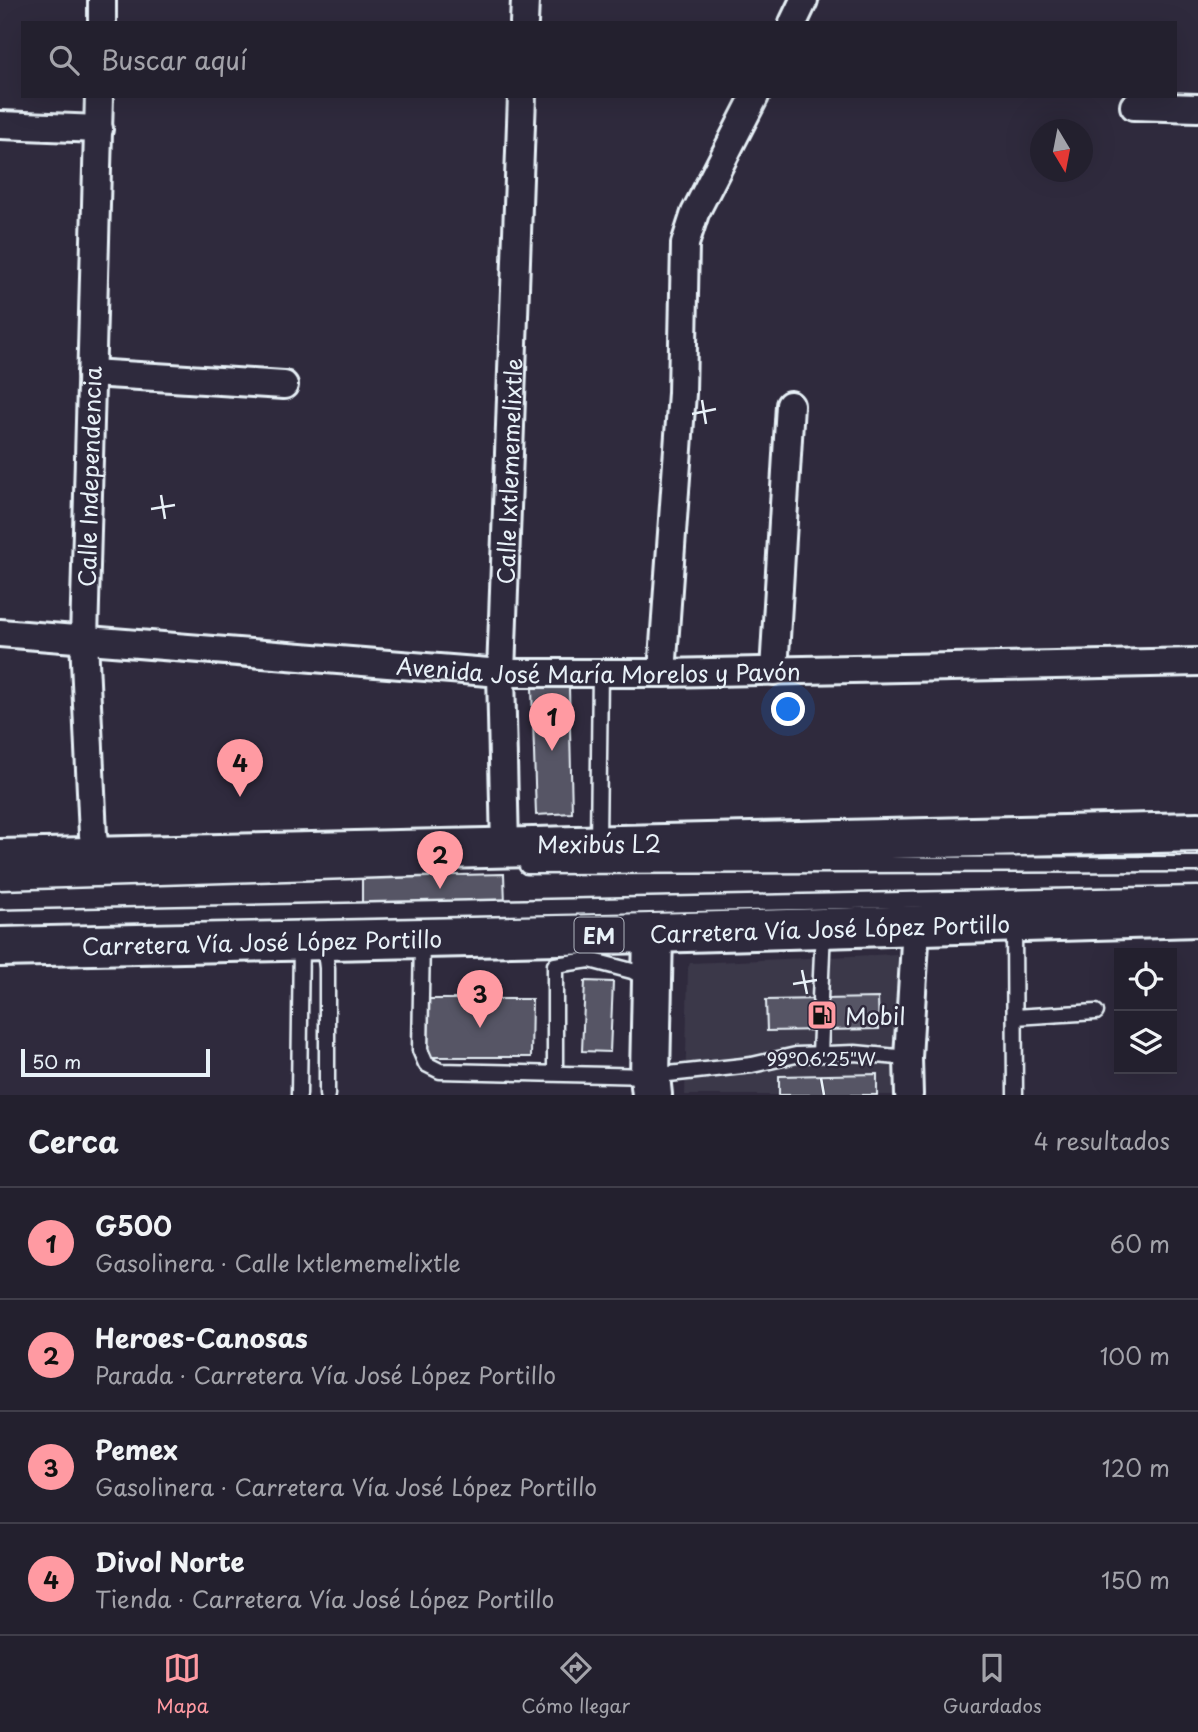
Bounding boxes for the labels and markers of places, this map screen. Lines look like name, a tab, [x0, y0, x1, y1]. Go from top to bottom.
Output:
pin: 1	[529, 693, 575, 751]
pin: 4	[217, 739, 263, 797]
pin: 2	[417, 831, 463, 889]
pin: 3	[457, 970, 503, 1028]
fuel station icon: Mobil	[805, 998, 839, 1032]
place label: Mobil	[845, 998, 906, 1033]

